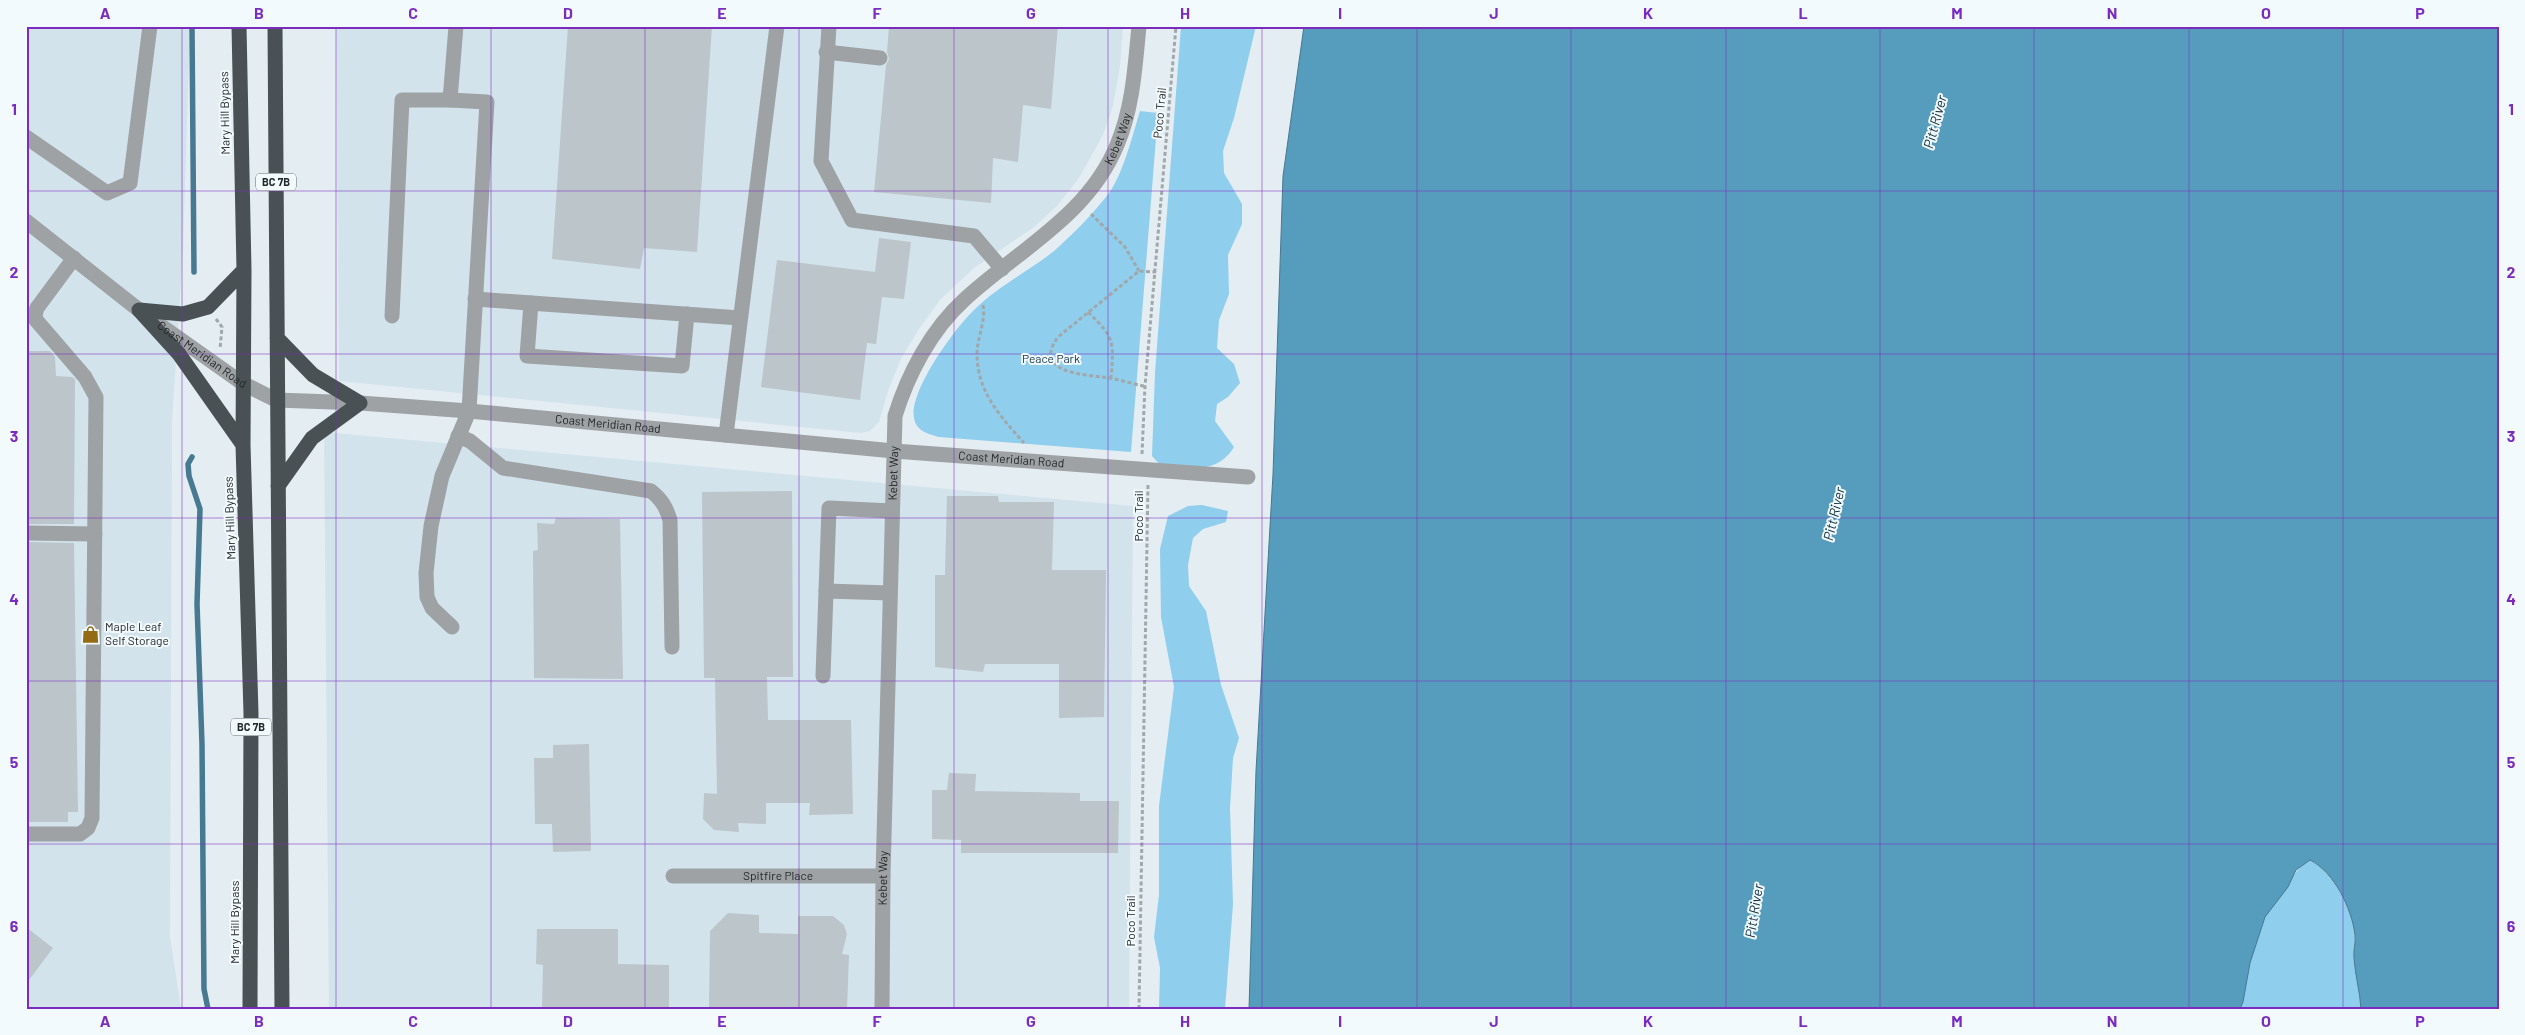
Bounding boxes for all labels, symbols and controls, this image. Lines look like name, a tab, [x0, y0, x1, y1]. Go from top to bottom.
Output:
text: A	[100, 3, 111, 22]
text: B	[254, 3, 264, 22]
text: C	[408, 3, 418, 22]
text: D	[563, 3, 573, 22]
text: E	[717, 3, 727, 22]
text: F	[873, 3, 882, 22]
text: G	[1026, 3, 1036, 22]
text: H	[1180, 3, 1190, 22]
text: I	[1338, 3, 1342, 22]
text: J	[1489, 3, 1499, 22]
text: K	[1643, 3, 1653, 22]
text: L	[1798, 3, 1808, 22]
text: M	[1951, 3, 1963, 22]
text: N	[2107, 3, 2117, 22]
text: O	[2261, 3, 2271, 22]
text: P	[2415, 3, 2425, 22]
street label: Mary Hill Bypass	[216, 71, 232, 155]
street label: Poco Trail	[1150, 87, 1168, 139]
water label: Pitt River	[1919, 92, 1950, 150]
text: 1	[11, 99, 17, 118]
text: 1	[2508, 99, 2514, 118]
street label: Kebet Way	[1101, 111, 1133, 167]
road number: BC 7B	[256, 173, 296, 190]
text: 2	[10, 262, 19, 281]
text: 2	[2507, 262, 2516, 281]
street label: Coast Meridian Road	[155, 317, 249, 390]
park label: Peace Park	[1022, 351, 1080, 365]
street label: Coast Meridian Road	[555, 411, 662, 435]
text: 3	[10, 426, 18, 445]
text: 3	[2507, 426, 2515, 445]
street label: Kebet Way	[885, 445, 900, 501]
street label: Coast Meridian Road	[958, 448, 1065, 469]
street label: Mary Hill Bypass	[221, 476, 237, 560]
water label: Pitt River	[1819, 484, 1848, 542]
street label: Poco Trail	[1131, 490, 1145, 542]
text: 4	[9, 589, 19, 608]
text: 4	[2506, 589, 2516, 608]
place label: Maple Leaf Self Storage	[105, 619, 169, 647]
shop icon: Maple Leaf Self Storage	[81, 624, 101, 644]
road number: BC 7B	[231, 719, 271, 736]
text: 5	[10, 752, 19, 771]
text: 5	[2507, 752, 2516, 771]
street label: Kebet Way	[875, 850, 890, 905]
street label: Spitfire Place	[743, 868, 813, 882]
street label: Mary Hill Bypass	[227, 880, 241, 964]
water label: Pitt River	[1741, 882, 1766, 939]
street label: Poco Trail	[1123, 895, 1137, 947]
text: 6	[10, 916, 19, 935]
text: 6	[2507, 916, 2516, 935]
text: A	[100, 1011, 111, 1030]
text: B	[254, 1011, 264, 1030]
text: C	[408, 1011, 418, 1030]
text: D	[563, 1011, 573, 1030]
text: E	[717, 1011, 727, 1030]
text: F	[873, 1011, 882, 1030]
text: G	[1026, 1011, 1036, 1030]
text: H	[1180, 1011, 1190, 1030]
text: I	[1338, 1011, 1342, 1030]
text: J	[1489, 1011, 1499, 1030]
text: K	[1643, 1011, 1653, 1030]
text: L	[1798, 1011, 1808, 1030]
text: M	[1951, 1011, 1963, 1030]
text: N	[2107, 1011, 2117, 1030]
text: O	[2261, 1011, 2271, 1030]
text: P	[2415, 1011, 2425, 1030]

